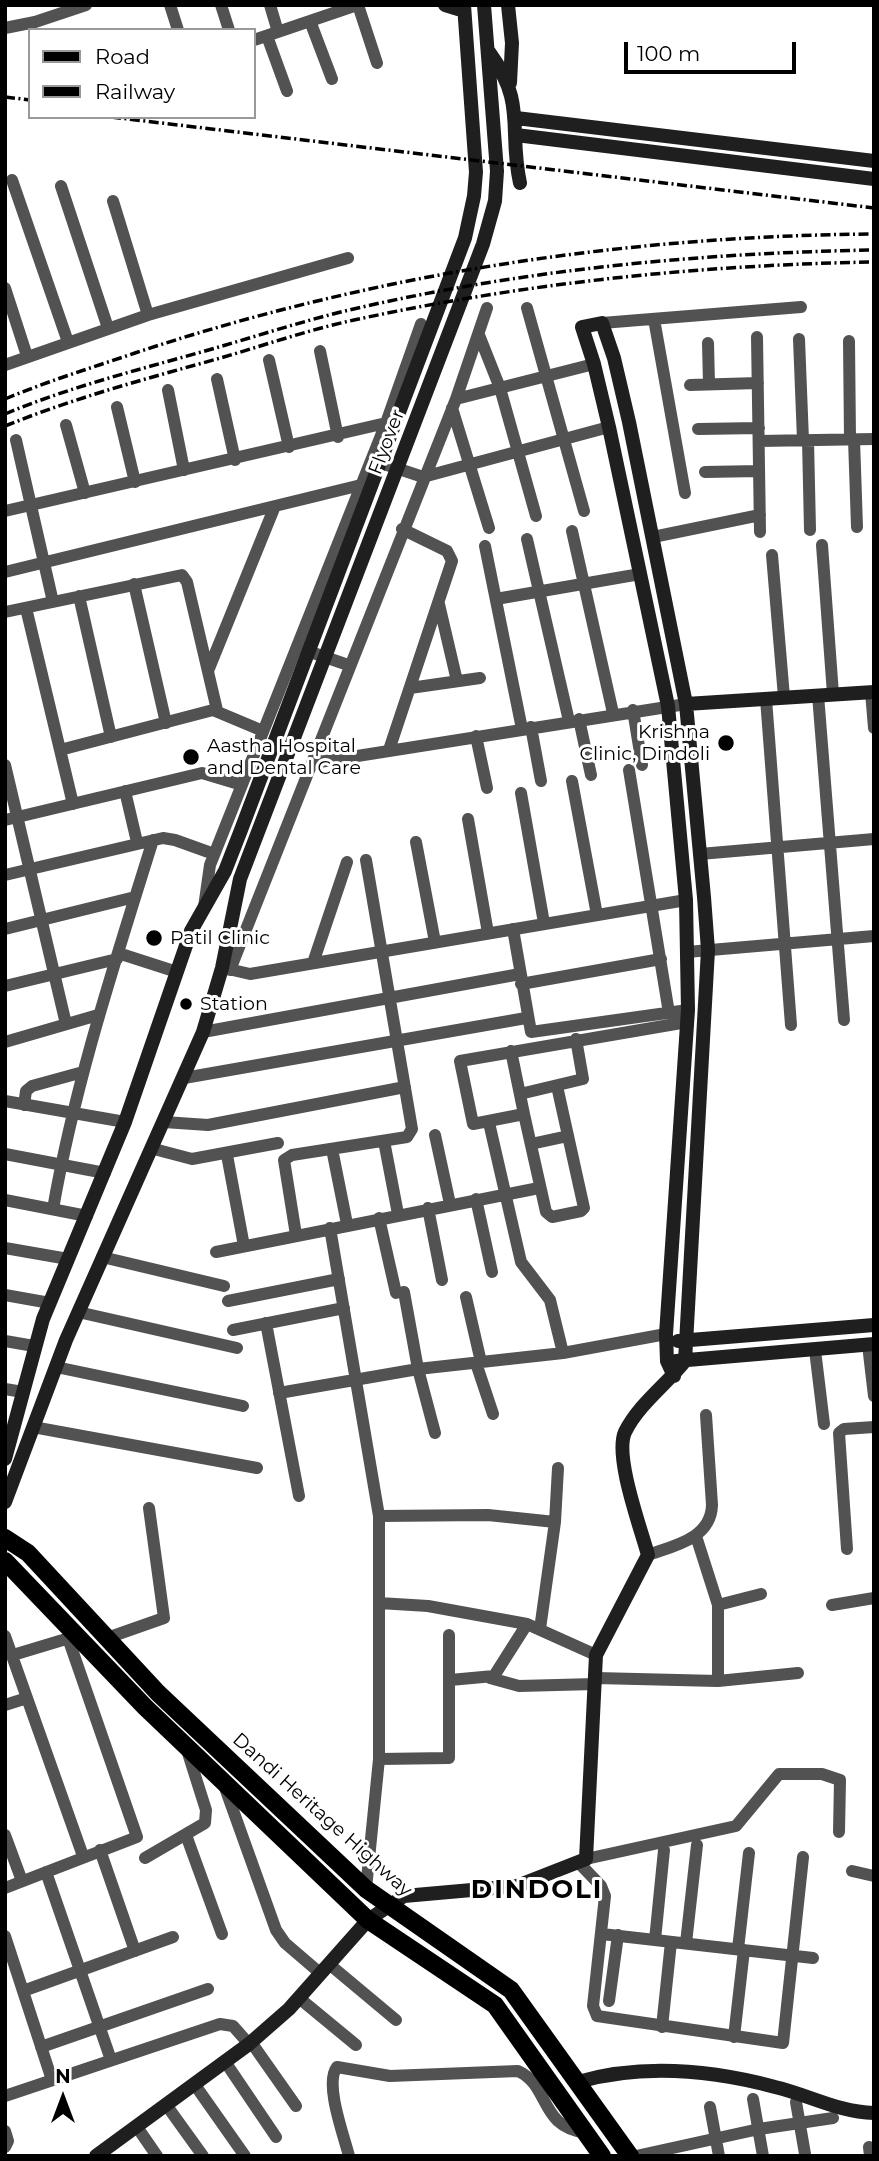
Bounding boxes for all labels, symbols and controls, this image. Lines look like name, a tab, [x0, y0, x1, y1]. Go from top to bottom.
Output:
legend	[28, 28, 256, 119]
scale bar	[627, 28, 798, 72]
text: 100 m	[637, 41, 700, 66]
text: Road	[95, 44, 150, 69]
text: Railway	[95, 79, 175, 104]
street label: Flyover	[364, 406, 410, 478]
place label: Krishna Clinic, Dindoli	[580, 721, 710, 765]
marker: Krishna Clinic, Dindoli	[716, 733, 736, 753]
place label: Aastha Hospital and Dental Care	[207, 735, 361, 779]
marker: Aastha Hospital and Dental Care	[181, 747, 201, 767]
place label: Patil Clinic	[170, 927, 270, 949]
marker: Patil Clinic	[144, 928, 164, 948]
place label: Station	[200, 993, 268, 1015]
marker: Station	[178, 996, 194, 1012]
street label: Dandi Heritage Highway	[228, 1728, 416, 1902]
district label: DINDOLI	[472, 1874, 602, 1906]
north arrow	[28, 2063, 98, 2133]
text: N	[55, 2065, 71, 2088]

